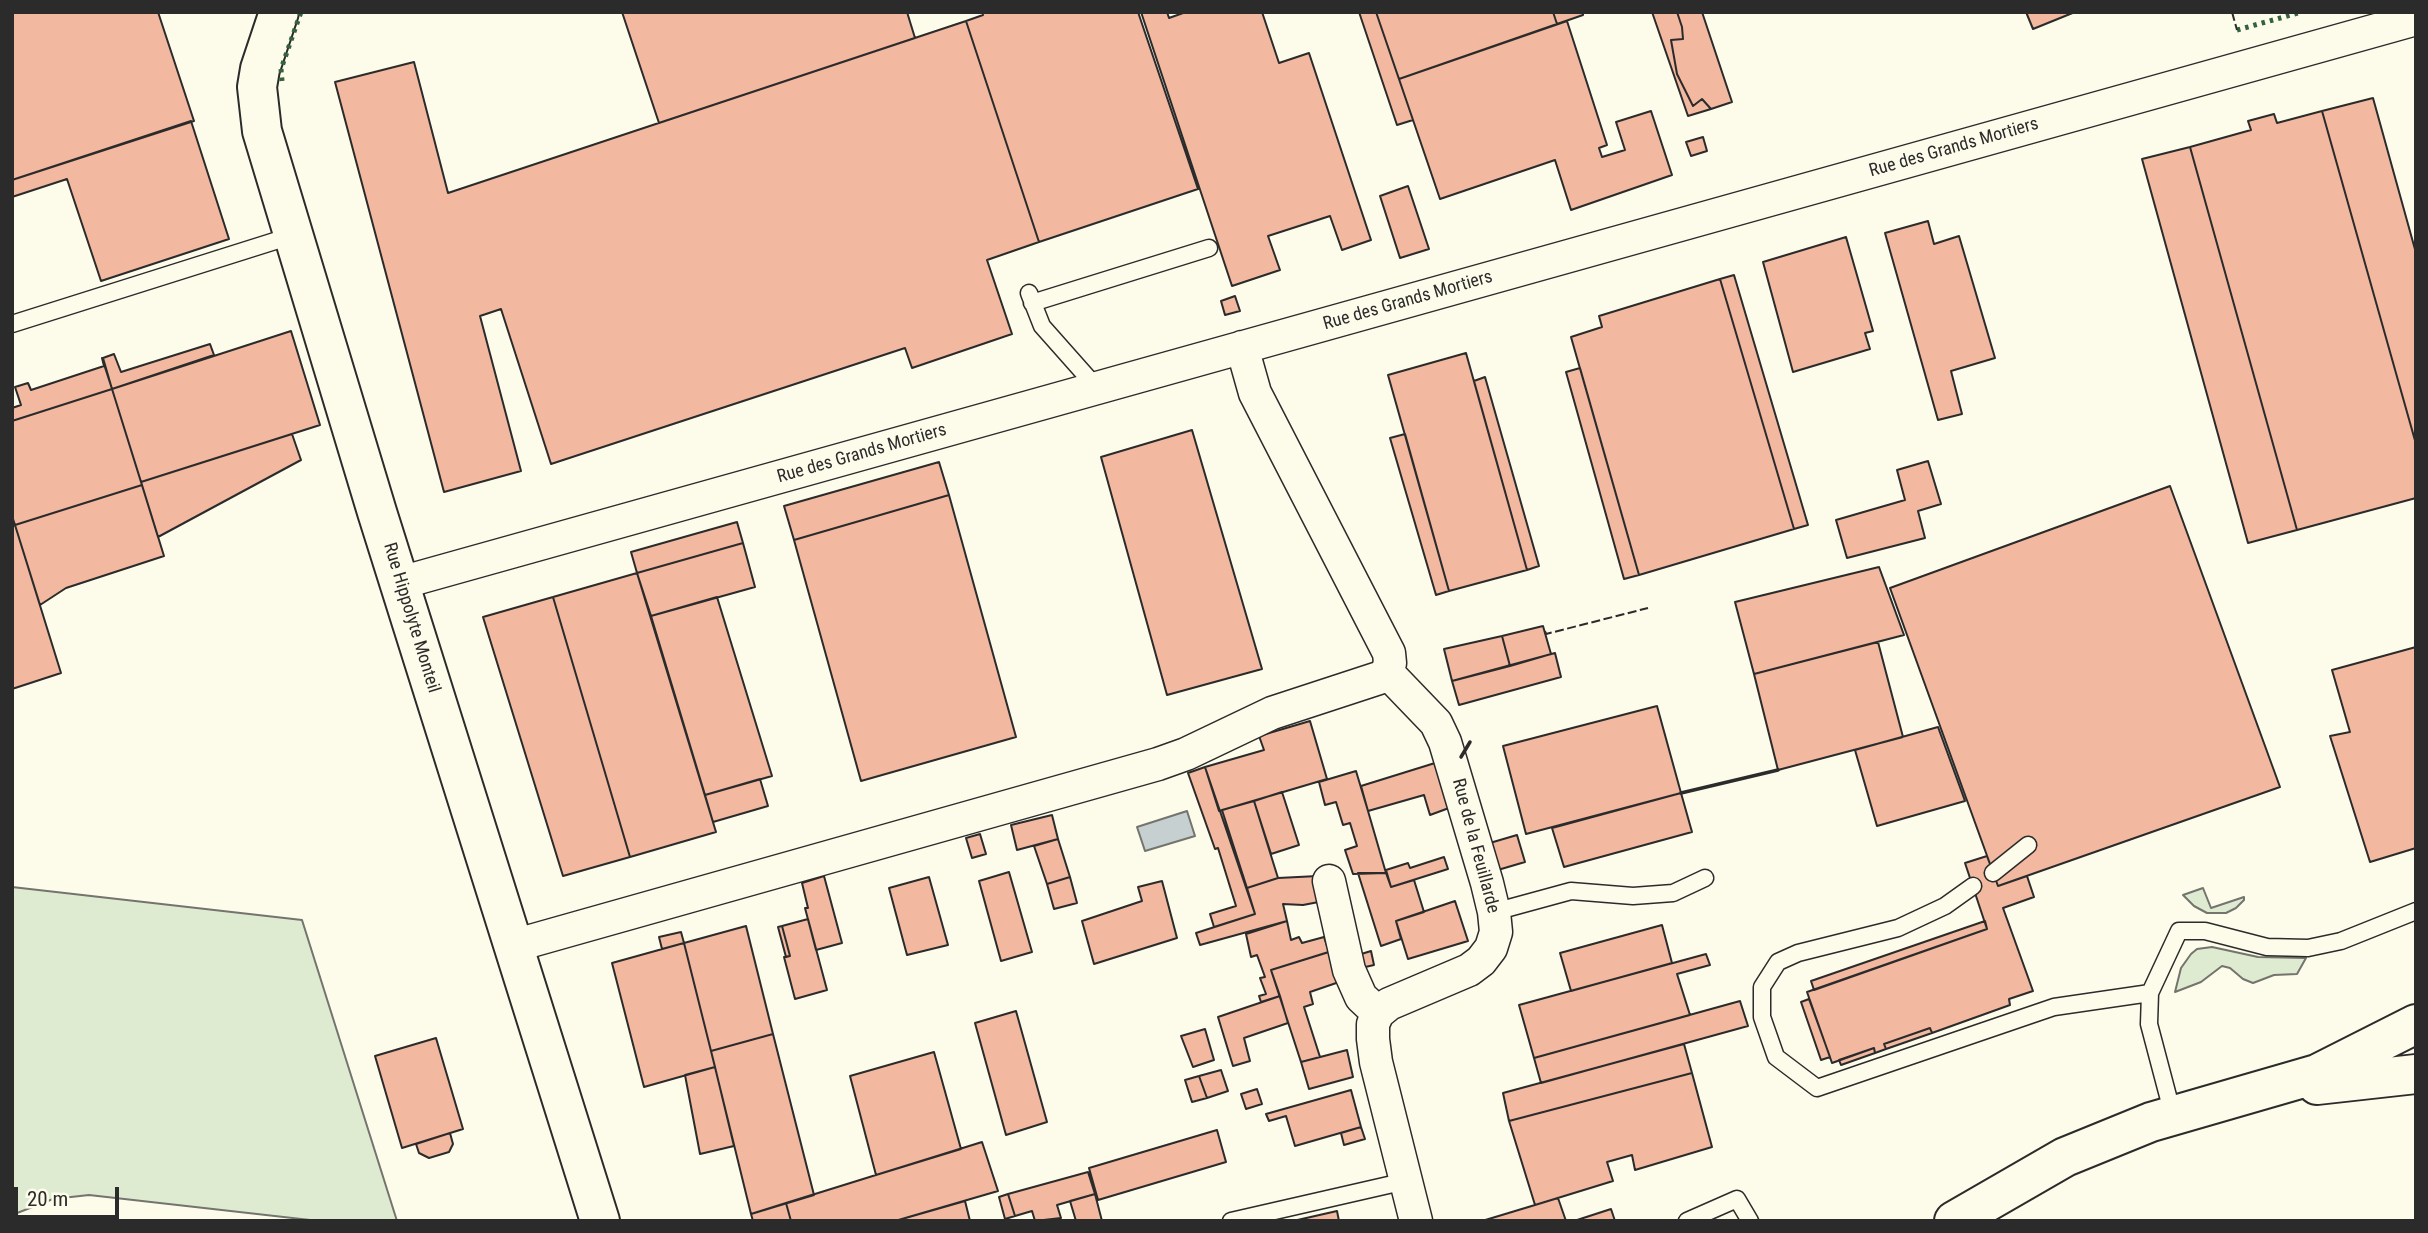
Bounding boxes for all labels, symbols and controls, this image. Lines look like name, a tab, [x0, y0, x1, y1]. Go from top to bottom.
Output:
street label: Rue des Grands Mortiers	[1867, 113, 2041, 183]
street label: Rue des Grands Mortiers	[1321, 266, 1495, 336]
street label: Rue des Grands Mortiers	[775, 419, 949, 489]
street label: Rue Hippolyte Monteil	[378, 540, 444, 696]
street label: Rue de la Feuillarde	[1447, 776, 1503, 916]
scale bar	[18, 1174, 122, 1218]
text: 20 m	[27, 1187, 68, 1211]

